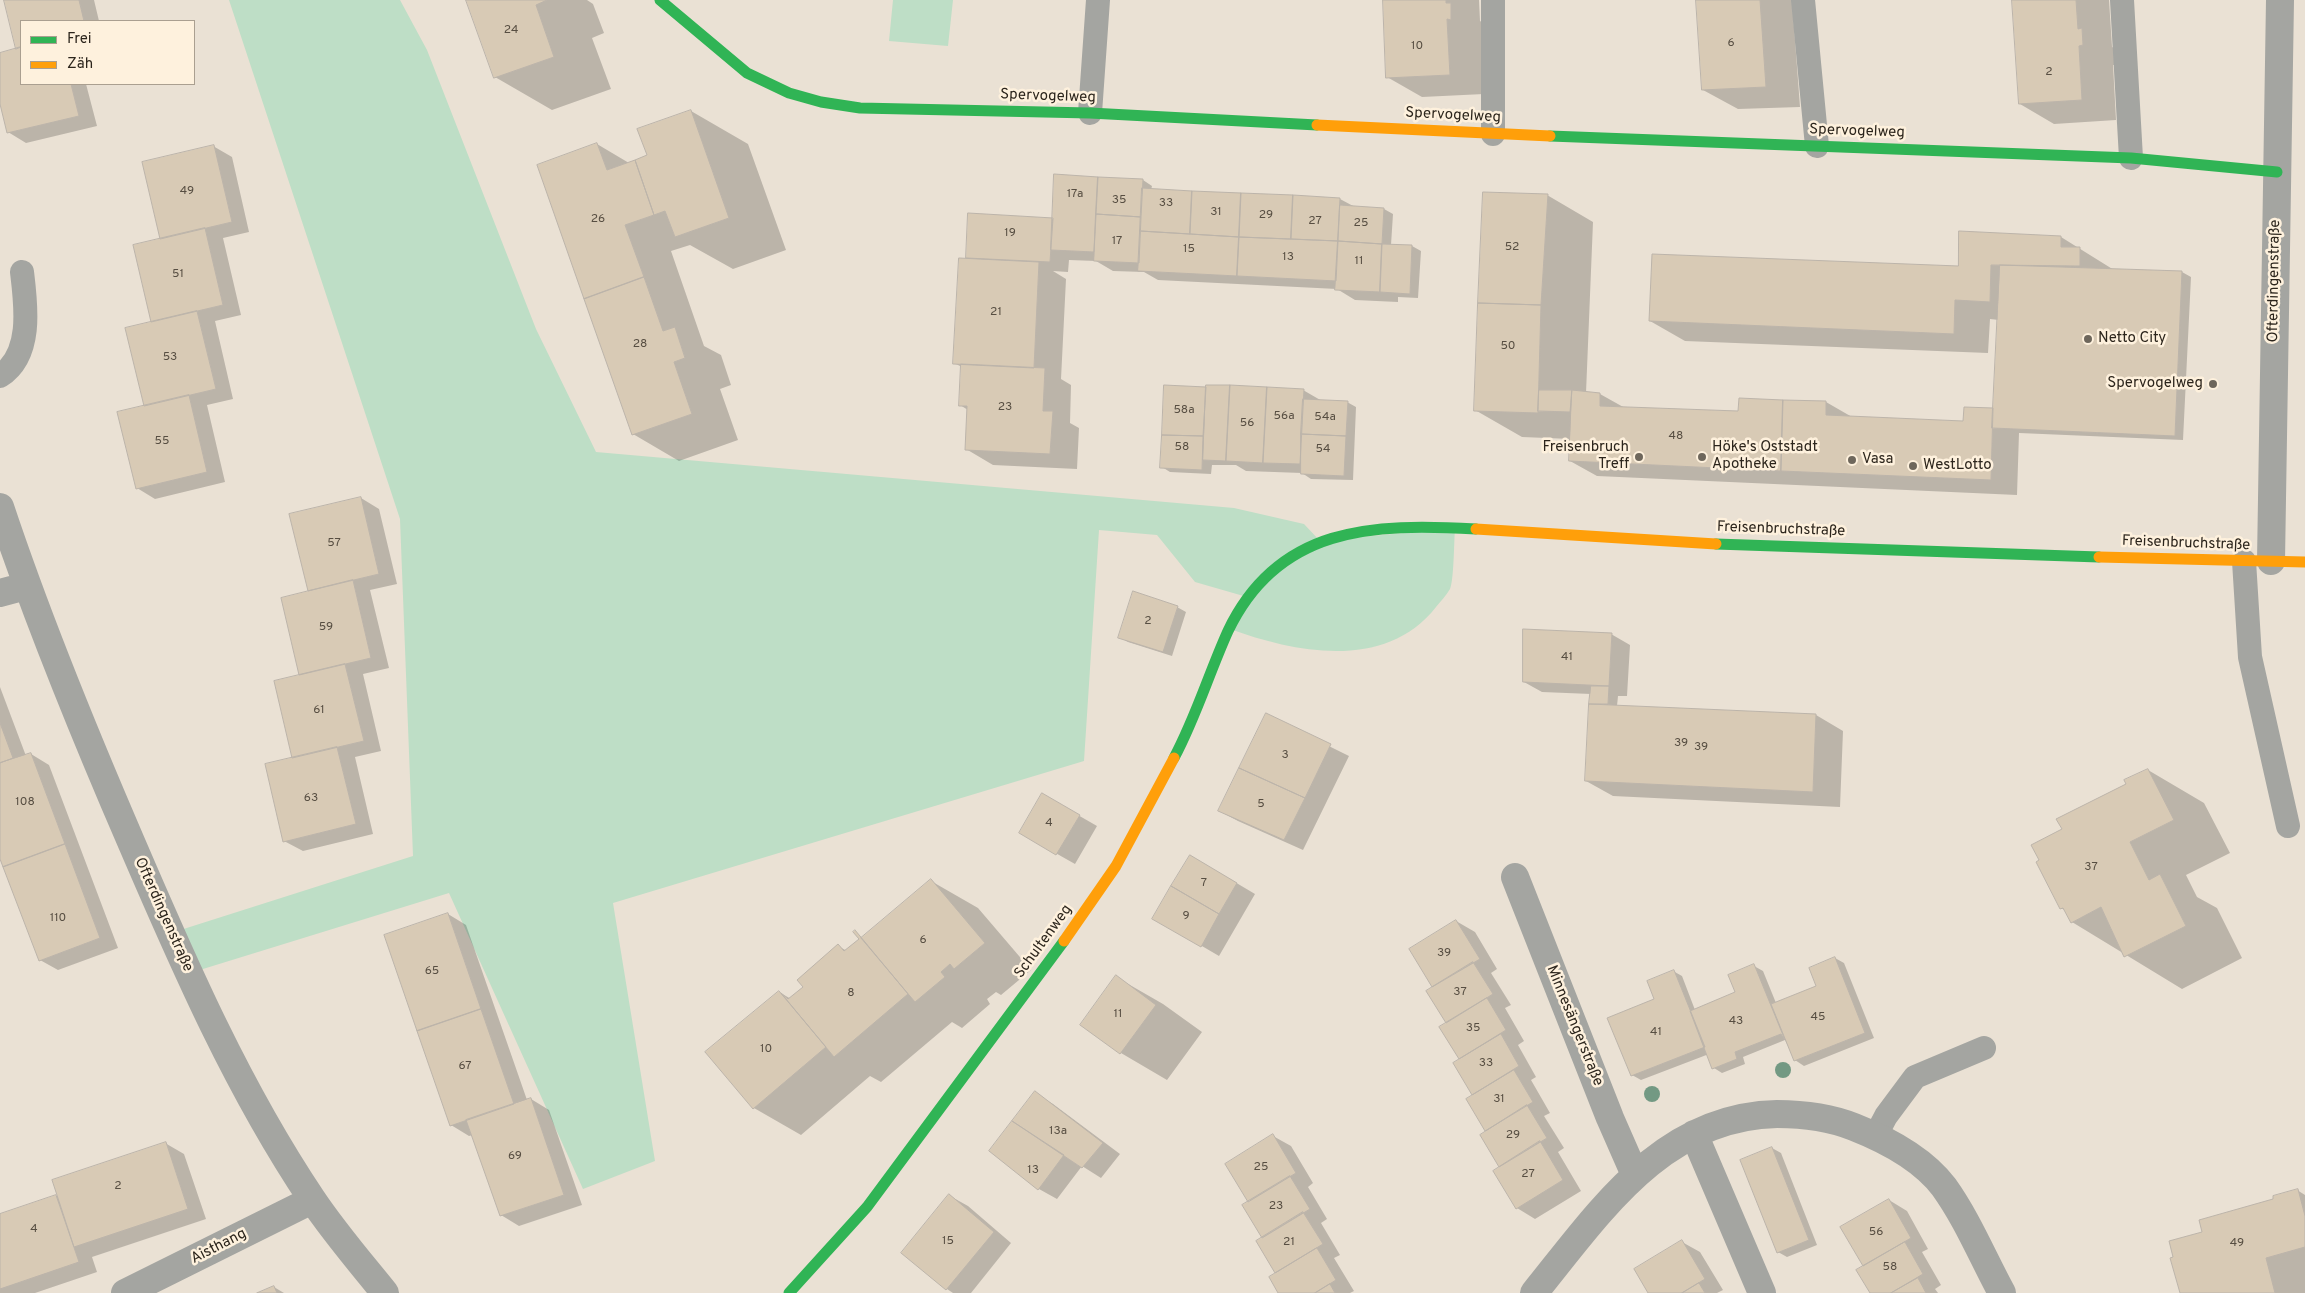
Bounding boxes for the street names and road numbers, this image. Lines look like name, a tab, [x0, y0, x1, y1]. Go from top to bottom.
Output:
street label: Spervogelweg	[1000, 86, 1096, 108]
street label: Spervogelweg	[1405, 105, 1501, 127]
street label: Spervogelweg	[1809, 121, 1905, 143]
street label: Ofterdingenstraße	[2265, 219, 2285, 343]
street label: Freisenbruchstraße	[1717, 519, 1845, 541]
street label: Freisenbruchstraße	[2122, 533, 2250, 555]
street label: Ofterdingenstraße	[130, 855, 196, 975]
street label: Schultenweg	[1011, 902, 1077, 982]
street label: Minnesängerstraße	[1542, 963, 1606, 1089]
street label: Aisthang	[188, 1225, 250, 1269]

